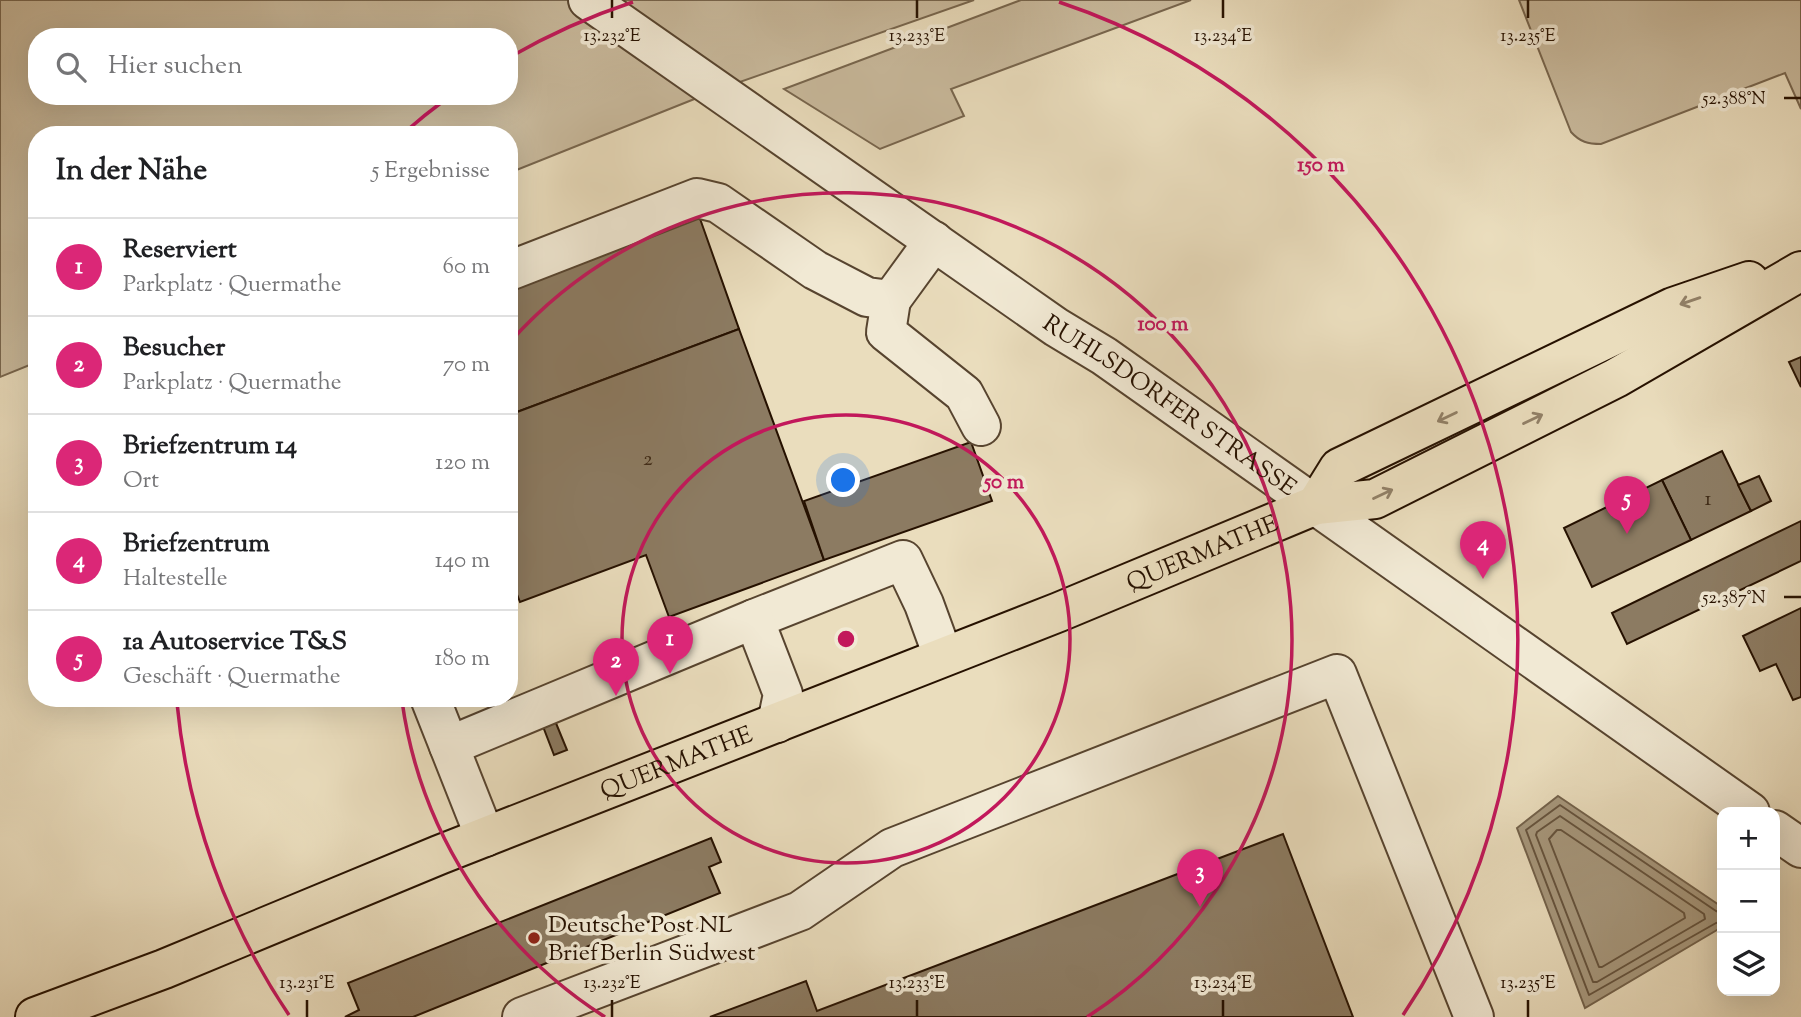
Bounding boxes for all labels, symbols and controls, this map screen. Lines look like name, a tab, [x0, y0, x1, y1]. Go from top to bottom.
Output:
text: 13.232°E	[583, 24, 641, 50]
text: 13.233°E	[889, 24, 945, 50]
text: 13.234°E	[1194, 24, 1252, 50]
text: 13.235°E	[1500, 24, 1556, 50]
search box	[28, 28, 518, 105]
icon: search	[52, 48, 90, 86]
text: Hier suchen	[108, 48, 243, 85]
text: 52.388°N	[1701, 87, 1766, 113]
text: In der Nähe	[56, 150, 207, 193]
text: 150 m	[1297, 151, 1345, 181]
text: 5 Ergebnisse	[372, 155, 490, 188]
text: Reserviert	[123, 232, 237, 269]
text: 1	[75, 251, 83, 284]
text: 60 m	[442, 251, 490, 284]
text: Parkplatz · Quermathe	[123, 269, 341, 302]
one-way arrow	[1680, 296, 1702, 308]
street label: RUHLSDORFER STRASSE	[1035, 308, 1303, 506]
text: 100 m	[1138, 310, 1189, 340]
text: Besucher	[123, 330, 225, 367]
text: 2	[74, 349, 84, 382]
text: 70 m	[443, 349, 490, 382]
text: Parkplatz · Quermathe	[123, 367, 341, 400]
one-way arrow	[1437, 410, 1458, 424]
one-way arrow	[1522, 411, 1543, 425]
text: Briefzentrum 14	[123, 428, 297, 465]
house number: 2	[643, 445, 653, 475]
text: 3	[74, 447, 84, 480]
text: 120 m	[435, 447, 490, 480]
your location	[826, 463, 860, 497]
text: Ort	[123, 465, 159, 498]
text: 50 m	[982, 468, 1025, 498]
pin: 5	[1604, 476, 1650, 534]
house number: 1	[1704, 485, 1712, 515]
one-way arrow	[1372, 487, 1393, 501]
street label: QUERMATHE	[1122, 507, 1284, 601]
pin: 4	[1460, 521, 1506, 579]
text: Briefzentrum	[123, 526, 270, 563]
text: 4	[73, 545, 85, 578]
text: 140 m	[435, 545, 490, 578]
text: Haltestelle	[123, 563, 227, 596]
text: 52.387°N	[1701, 586, 1766, 612]
pin: 1	[647, 616, 693, 674]
text: 1a Autoservice T&S	[123, 624, 347, 661]
centre of rings	[834, 627, 858, 651]
pin: 2	[593, 638, 639, 696]
text: 5	[75, 643, 83, 676]
text: 180 m	[435, 643, 490, 676]
text: Geschäft · Quermathe	[123, 661, 341, 694]
street label: QUERMATHE	[596, 719, 759, 809]
map controls	[1717, 807, 1780, 996]
button: +	[1717, 807, 1780, 870]
pin: 3	[1177, 849, 1223, 907]
button: −	[1717, 870, 1780, 933]
place label: Deutsche Post NL BriefBerlin Südwest	[548, 909, 756, 971]
marker: Deutsche Post NL BriefBerlin Südwest	[526, 930, 542, 946]
button: layers	[1717, 933, 1780, 996]
text: 13.231°E	[279, 971, 335, 997]
text: 13.232°E	[583, 971, 641, 997]
text: 13.233°E	[889, 971, 945, 997]
text: 13.234°E	[1194, 971, 1252, 997]
text: 13.235°E	[1500, 971, 1556, 997]

